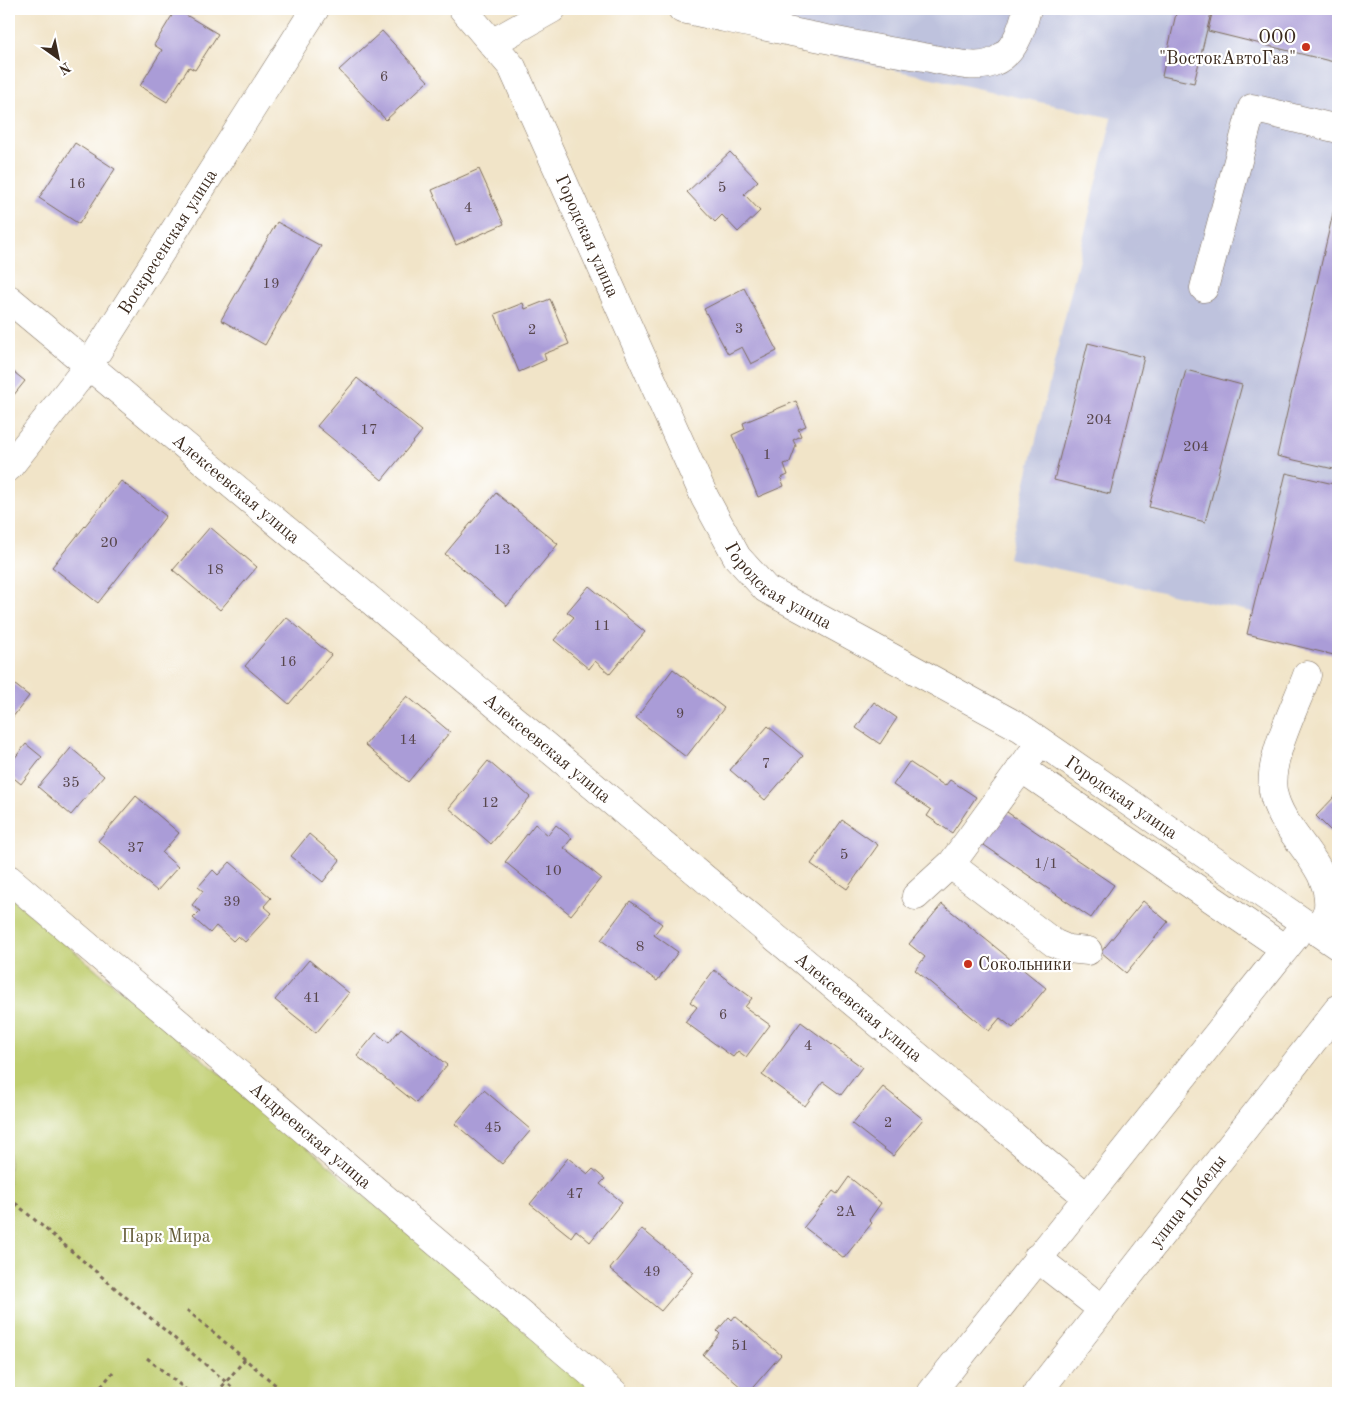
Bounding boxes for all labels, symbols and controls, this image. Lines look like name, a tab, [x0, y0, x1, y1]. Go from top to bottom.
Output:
place label: ООО "ВостокАвтоГаз"	[1159, 29, 1296, 68]
north arrow	[32, 32, 82, 82]
marker: ООО "ВостокАвтоГаз"	[1300, 41, 1312, 53]
text: N	[56, 59, 73, 77]
house number: 6	[380, 70, 388, 85]
street label: Воскресенская улица	[116, 166, 221, 318]
street label: Городская улица	[551, 172, 622, 300]
house number: 16	[68, 177, 86, 192]
house number: 5	[718, 181, 726, 196]
house number: 4	[464, 201, 472, 216]
house number: 19	[262, 277, 280, 292]
house number: 3	[735, 322, 743, 337]
house number: 2	[528, 323, 536, 338]
house number: 204	[1086, 413, 1112, 428]
house number: 17	[360, 423, 378, 438]
street label: Алексеевская улица	[169, 431, 303, 547]
house number: 204	[1183, 440, 1209, 455]
house number: 1	[763, 448, 771, 463]
house number: 20	[100, 536, 118, 551]
street label: Городская улица	[721, 540, 835, 633]
house number: 13	[493, 543, 511, 558]
house number: 18	[206, 563, 224, 578]
house number: 11	[593, 619, 611, 634]
house number: 16	[279, 655, 297, 670]
street label: Алексеевская улица	[480, 690, 614, 806]
house number: 9	[676, 707, 684, 722]
house number: 14	[399, 733, 417, 748]
street label: Городская улица	[1061, 753, 1181, 843]
house number: 7	[762, 757, 770, 772]
house number: 35	[62, 776, 80, 791]
house number: 12	[481, 796, 499, 811]
house number: 37	[127, 841, 145, 856]
house number: 5	[840, 848, 848, 863]
house number: 1/1	[1034, 857, 1058, 872]
house number: 10	[544, 864, 562, 879]
house number: 39	[223, 895, 241, 910]
house number: 8	[636, 940, 644, 955]
street label: Алексеевская улица	[791, 950, 925, 1066]
place label: Сокольники	[978, 956, 1072, 974]
marker: Сокольники	[962, 958, 974, 970]
house number: 41	[303, 991, 321, 1006]
house number: 6	[719, 1008, 727, 1023]
house number: 4	[804, 1039, 812, 1054]
street label: Андреевская улица	[246, 1080, 374, 1193]
house number: 2	[884, 1116, 892, 1131]
house number: 45	[484, 1121, 502, 1136]
street label: улица Победы	[1147, 1152, 1230, 1251]
house number: 47	[566, 1187, 584, 1202]
house number: 2А	[836, 1205, 857, 1220]
park label: Парк Мира	[121, 1228, 211, 1246]
house number: 49	[643, 1265, 661, 1280]
house number: 51	[731, 1339, 749, 1354]

